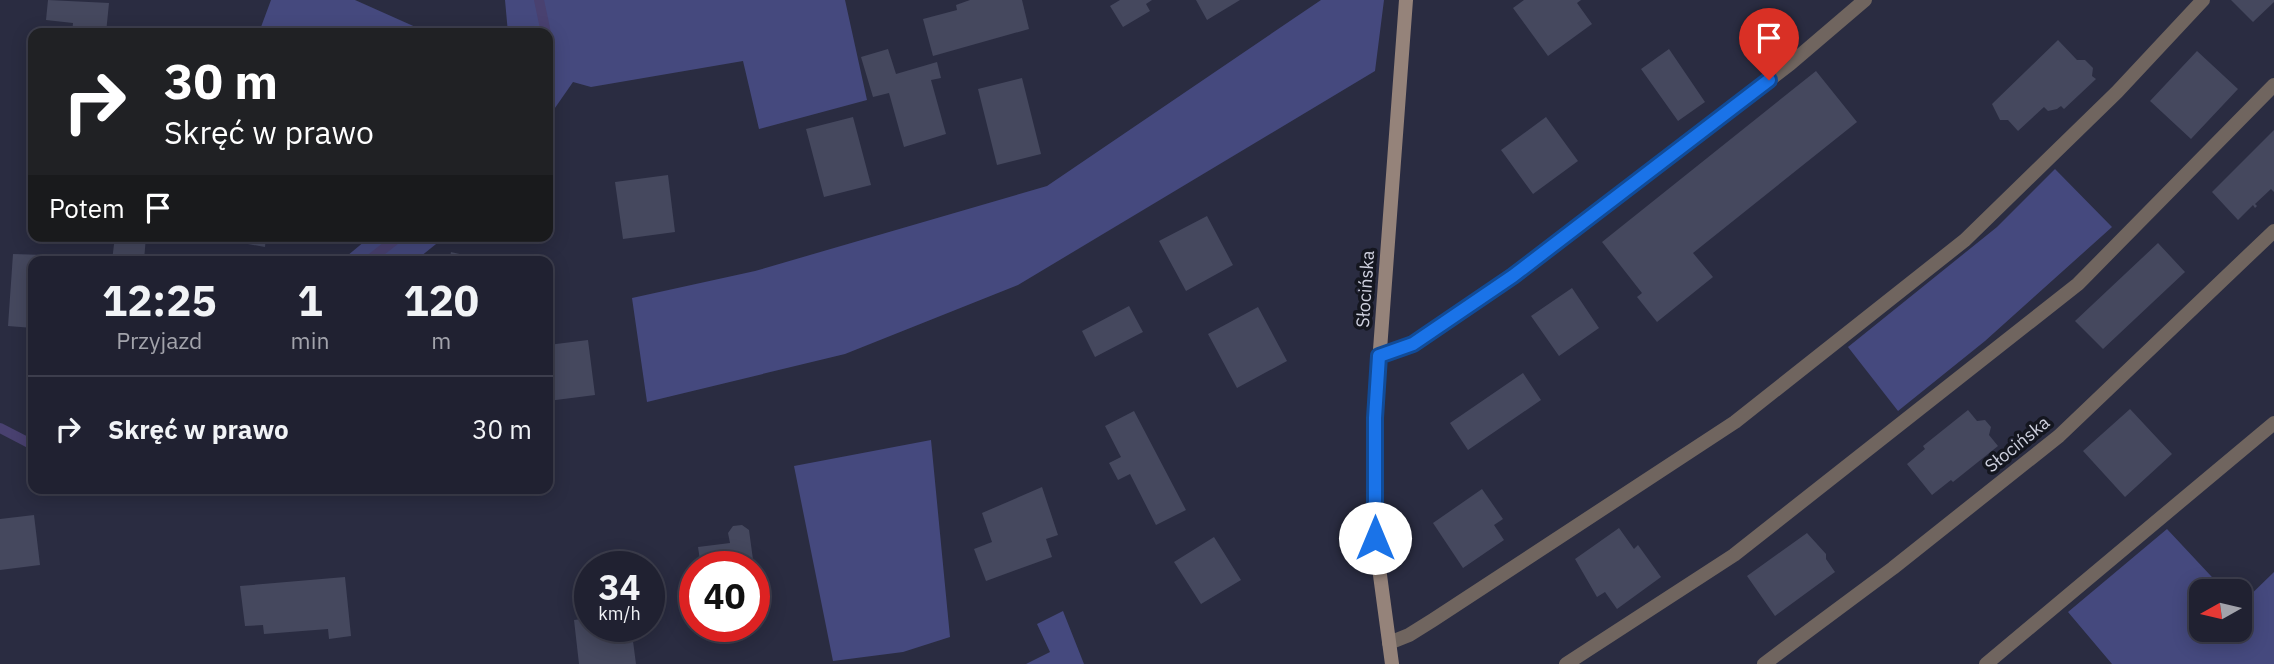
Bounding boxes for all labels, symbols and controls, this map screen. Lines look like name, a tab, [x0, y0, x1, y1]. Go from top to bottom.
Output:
pin	[1739, 8, 1799, 80]
icon: arrive	[1750, 19, 1788, 57]
text: 30 m	[164, 49, 278, 112]
icon: right	[49, 56, 140, 147]
text: Skręć w prawo	[164, 111, 374, 153]
icon: arrive	[139, 189, 177, 227]
text: Potem	[49, 191, 125, 225]
street label: Słocińska	[1351, 249, 1379, 328]
text: 12:25	[102, 273, 217, 328]
text: 1	[297, 273, 323, 328]
text: 120	[403, 273, 479, 328]
text: Przyjazd	[116, 325, 202, 355]
text: min	[291, 325, 329, 355]
text: m	[431, 325, 451, 355]
icon: right	[49, 410, 87, 448]
street label: Słocińska	[1980, 411, 2054, 477]
text: Skręć w prawo	[108, 412, 289, 446]
text: 30 m	[472, 412, 532, 446]
position arrow	[1338, 501, 1412, 575]
speed limit sign: 40	[679, 551, 770, 642]
text: 34	[598, 564, 641, 610]
north arrow	[2189, 579, 2252, 642]
map controls	[2189, 579, 2252, 642]
text: km/h	[598, 602, 641, 625]

